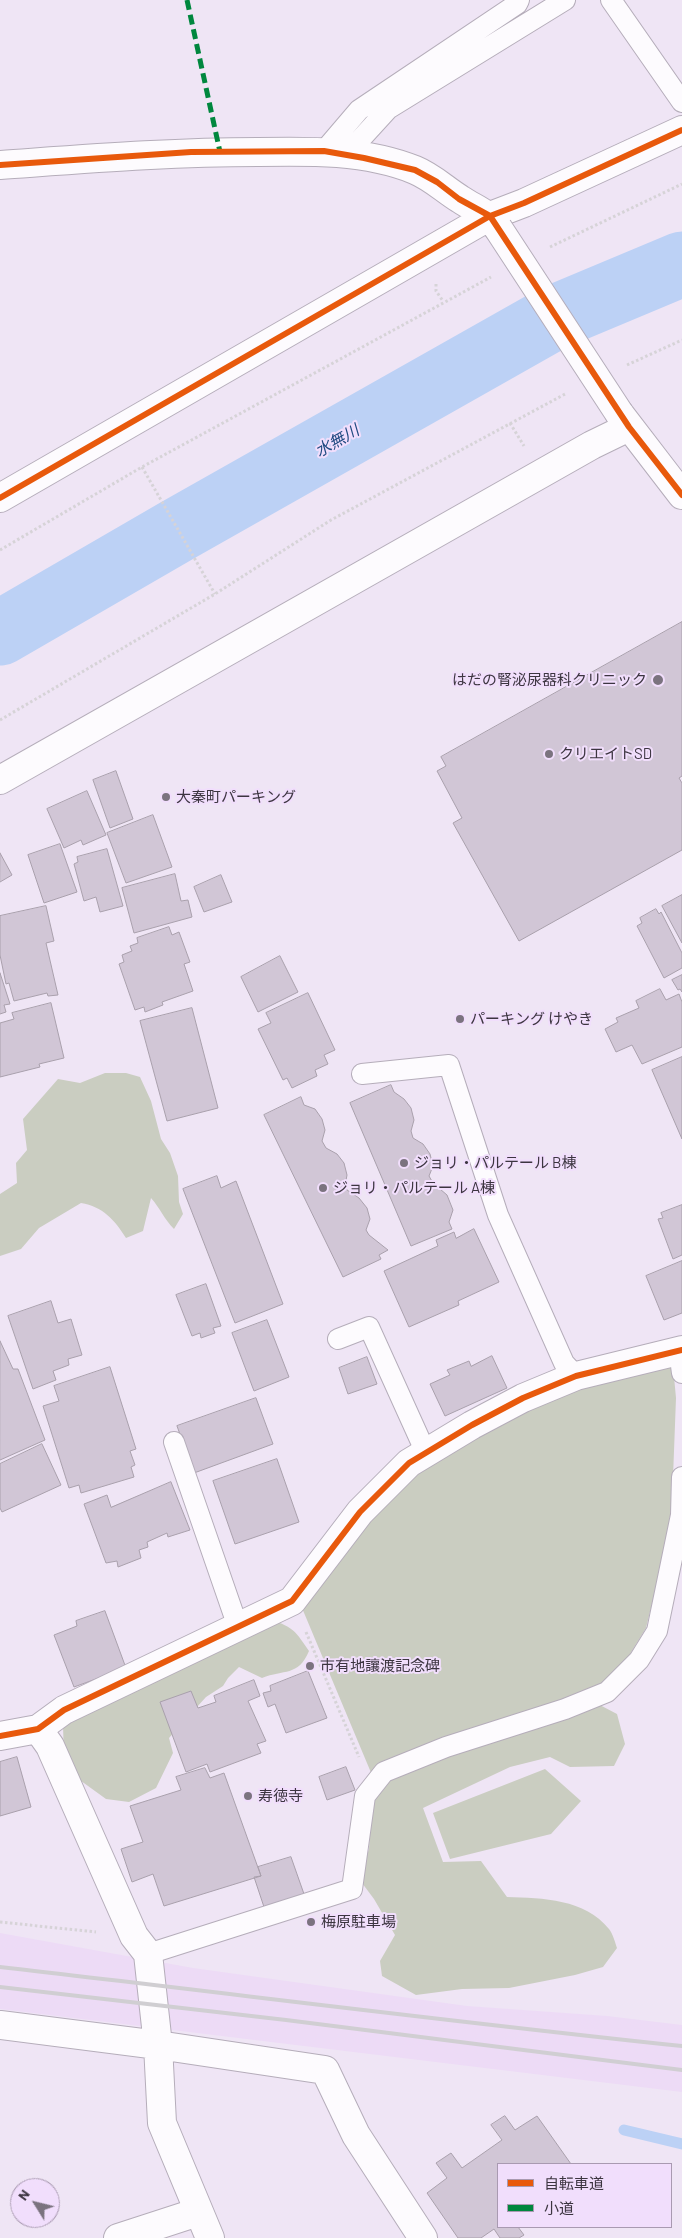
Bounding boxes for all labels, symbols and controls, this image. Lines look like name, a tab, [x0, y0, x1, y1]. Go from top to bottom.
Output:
water label: 水無川	[311, 421, 363, 461]
place label: はだの腎泌尿器科クリニック	[452, 671, 647, 689]
marker: はだの腎泌尿器科クリニック	[651, 673, 665, 687]
place label: クリエイトSD	[559, 745, 652, 763]
marker: クリエイトSD	[543, 748, 555, 760]
place label: 大秦町パーキング	[176, 788, 296, 806]
marker: 大秦町パーキング	[160, 791, 172, 803]
place label: パーキング けやき	[470, 1010, 593, 1028]
marker: パーキング けやき	[454, 1013, 466, 1025]
place label: ジョリ・パルテール B棟	[414, 1154, 576, 1172]
marker: ジョリ・パルテール B棟	[398, 1157, 410, 1169]
place label: ジョリ・パルテール A棟	[333, 1179, 495, 1197]
marker: ジョリ・パルテール A棟	[317, 1182, 329, 1194]
place label: 市有地讓渡記念碑	[320, 1657, 440, 1675]
marker: 市有地讓渡記念碑	[304, 1660, 316, 1672]
place label: 寿徳寺	[258, 1787, 303, 1805]
marker: 寿徳寺	[242, 1790, 254, 1802]
place label: 梅原駐車場	[321, 1913, 396, 1931]
marker: 梅原駐車場	[305, 1916, 317, 1928]
legend	[497, 2163, 672, 2228]
text: 自転車道	[544, 2174, 604, 2192]
north arrow	[10, 2178, 60, 2228]
text: N	[14, 2186, 33, 2203]
text: 小道	[544, 2199, 574, 2217]

